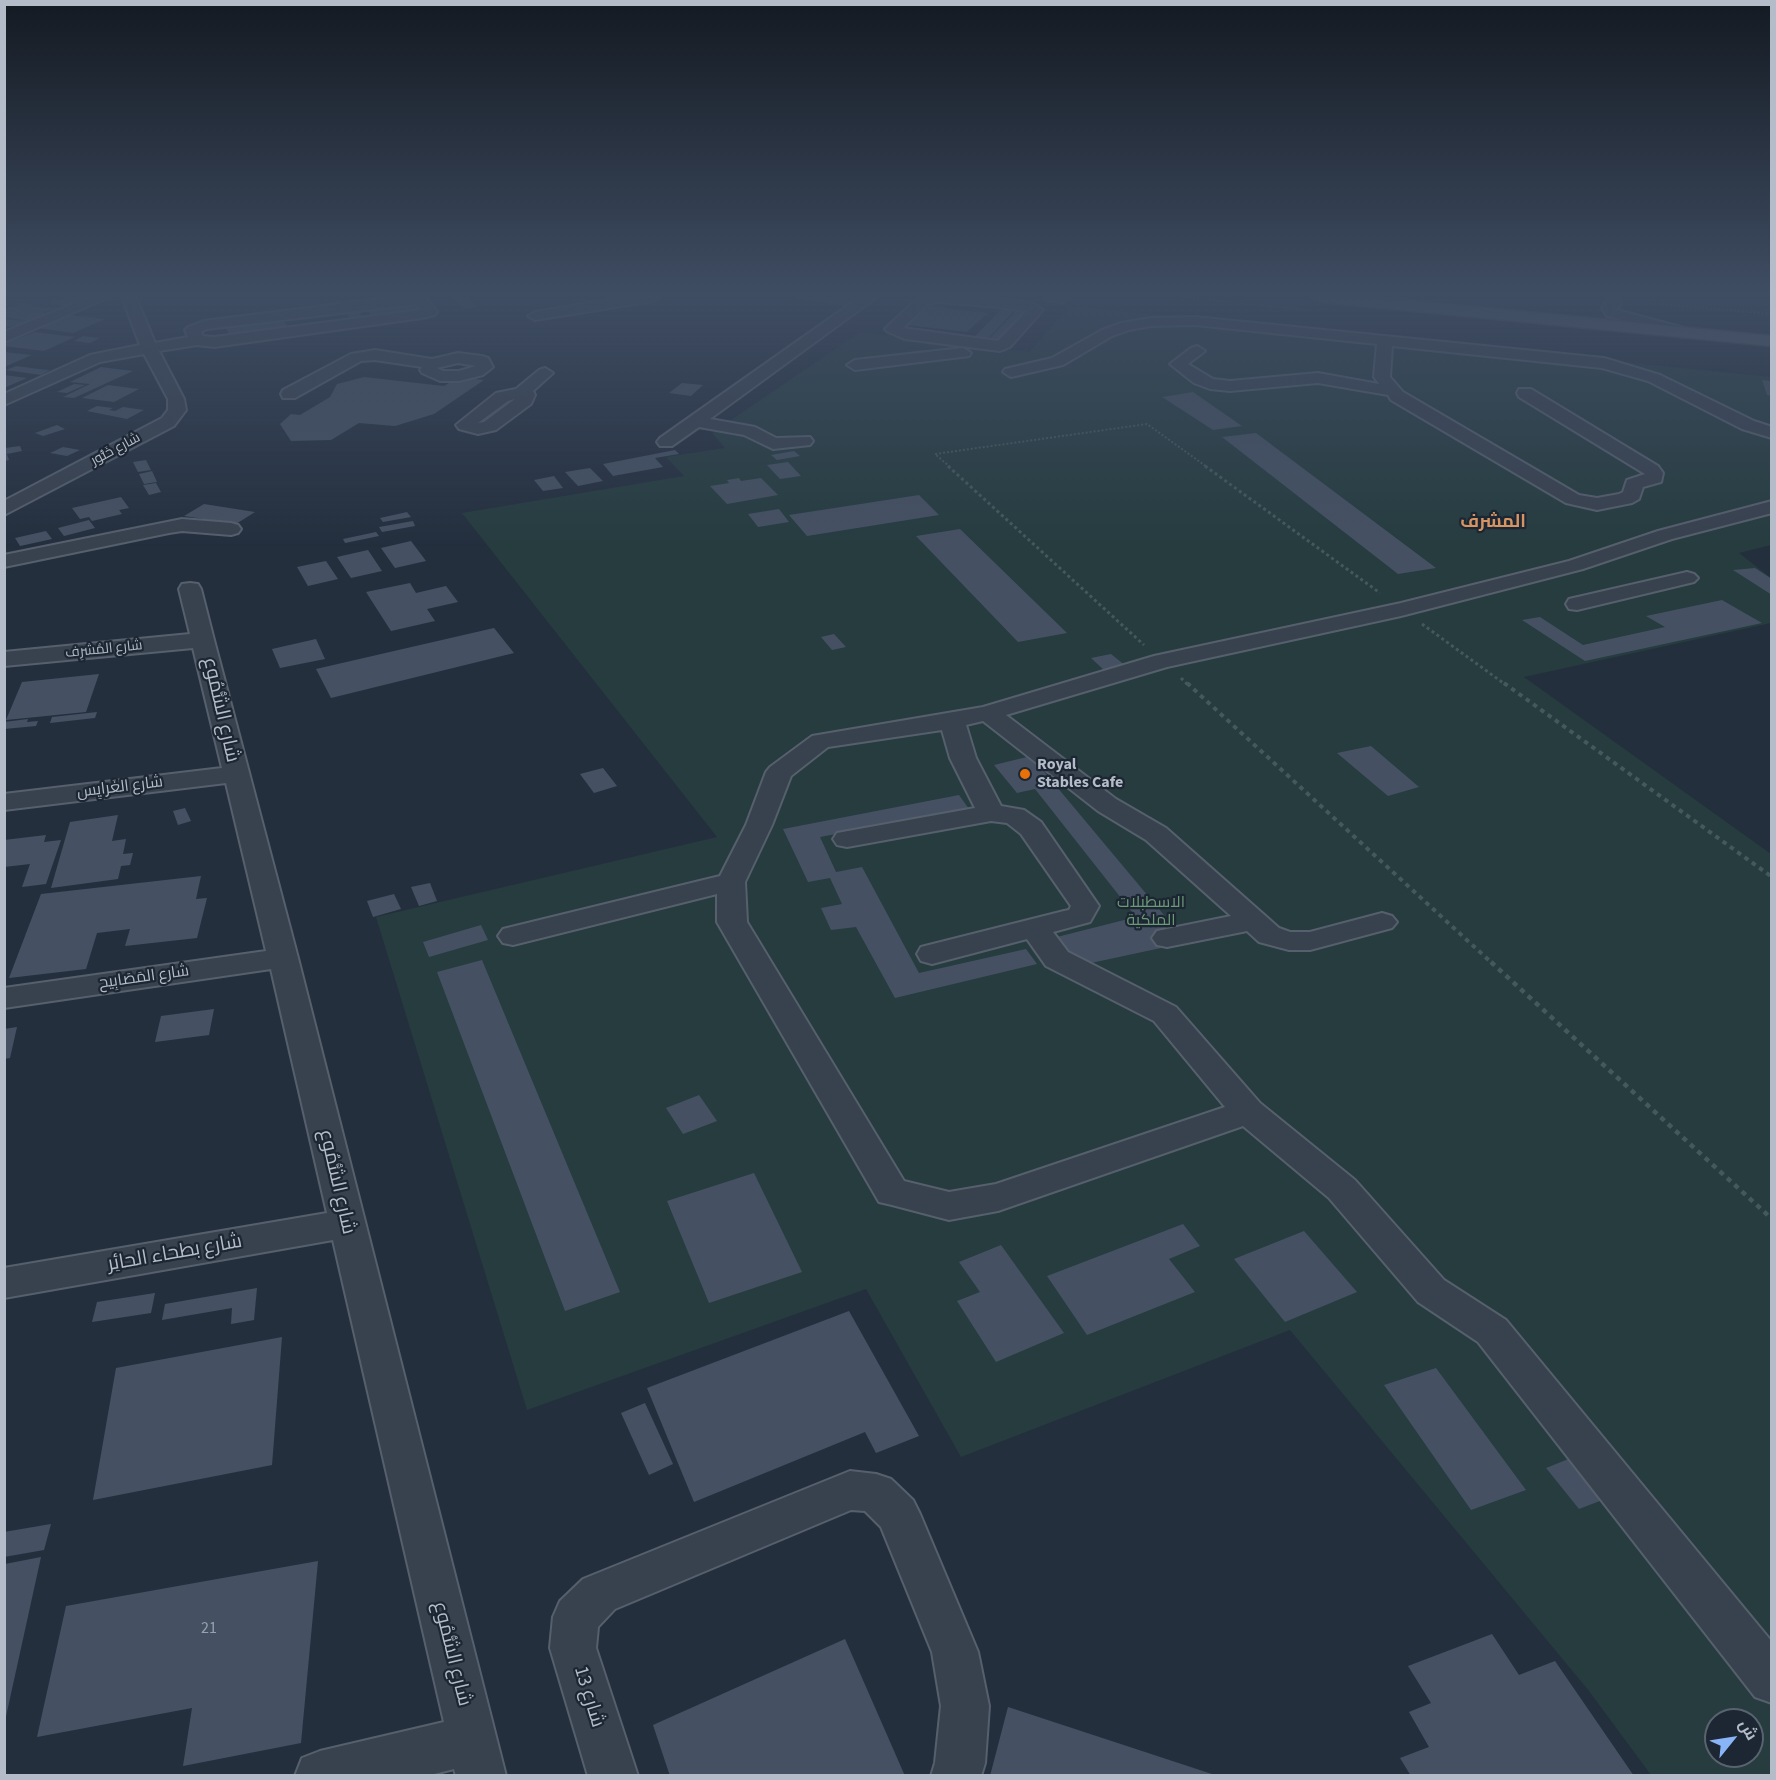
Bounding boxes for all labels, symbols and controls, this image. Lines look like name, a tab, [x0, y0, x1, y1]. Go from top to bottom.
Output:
street label: شارع خَنُّور	[88, 430, 144, 470]
district label: المشرف	[1460, 512, 1526, 534]
street label: شارع المُشرِف	[65, 638, 143, 662]
street label: شارع الشُّمُوع	[196, 655, 244, 765]
place label: Royal Stables Cafe	[1037, 755, 1123, 793]
marker: Royal Stables Cafe	[1018, 767, 1032, 781]
street label: شارع الغَرايِس	[76, 773, 164, 803]
park label: الاسطبلات الملكية	[1117, 893, 1185, 931]
street label: شارع المَصَابِيح	[98, 962, 190, 994]
street label: شارع الشُّمُوع	[312, 1127, 360, 1237]
street label: شارع بطحاء الحائِر	[106, 1230, 244, 1278]
street label: شارع الشُّمُوع	[426, 1599, 476, 1709]
house number: 21	[201, 1619, 217, 1639]
street label: شارع 13	[567, 1664, 609, 1730]
north arrow	[1704, 1708, 1764, 1768]
text: ش	[1733, 1716, 1763, 1744]

